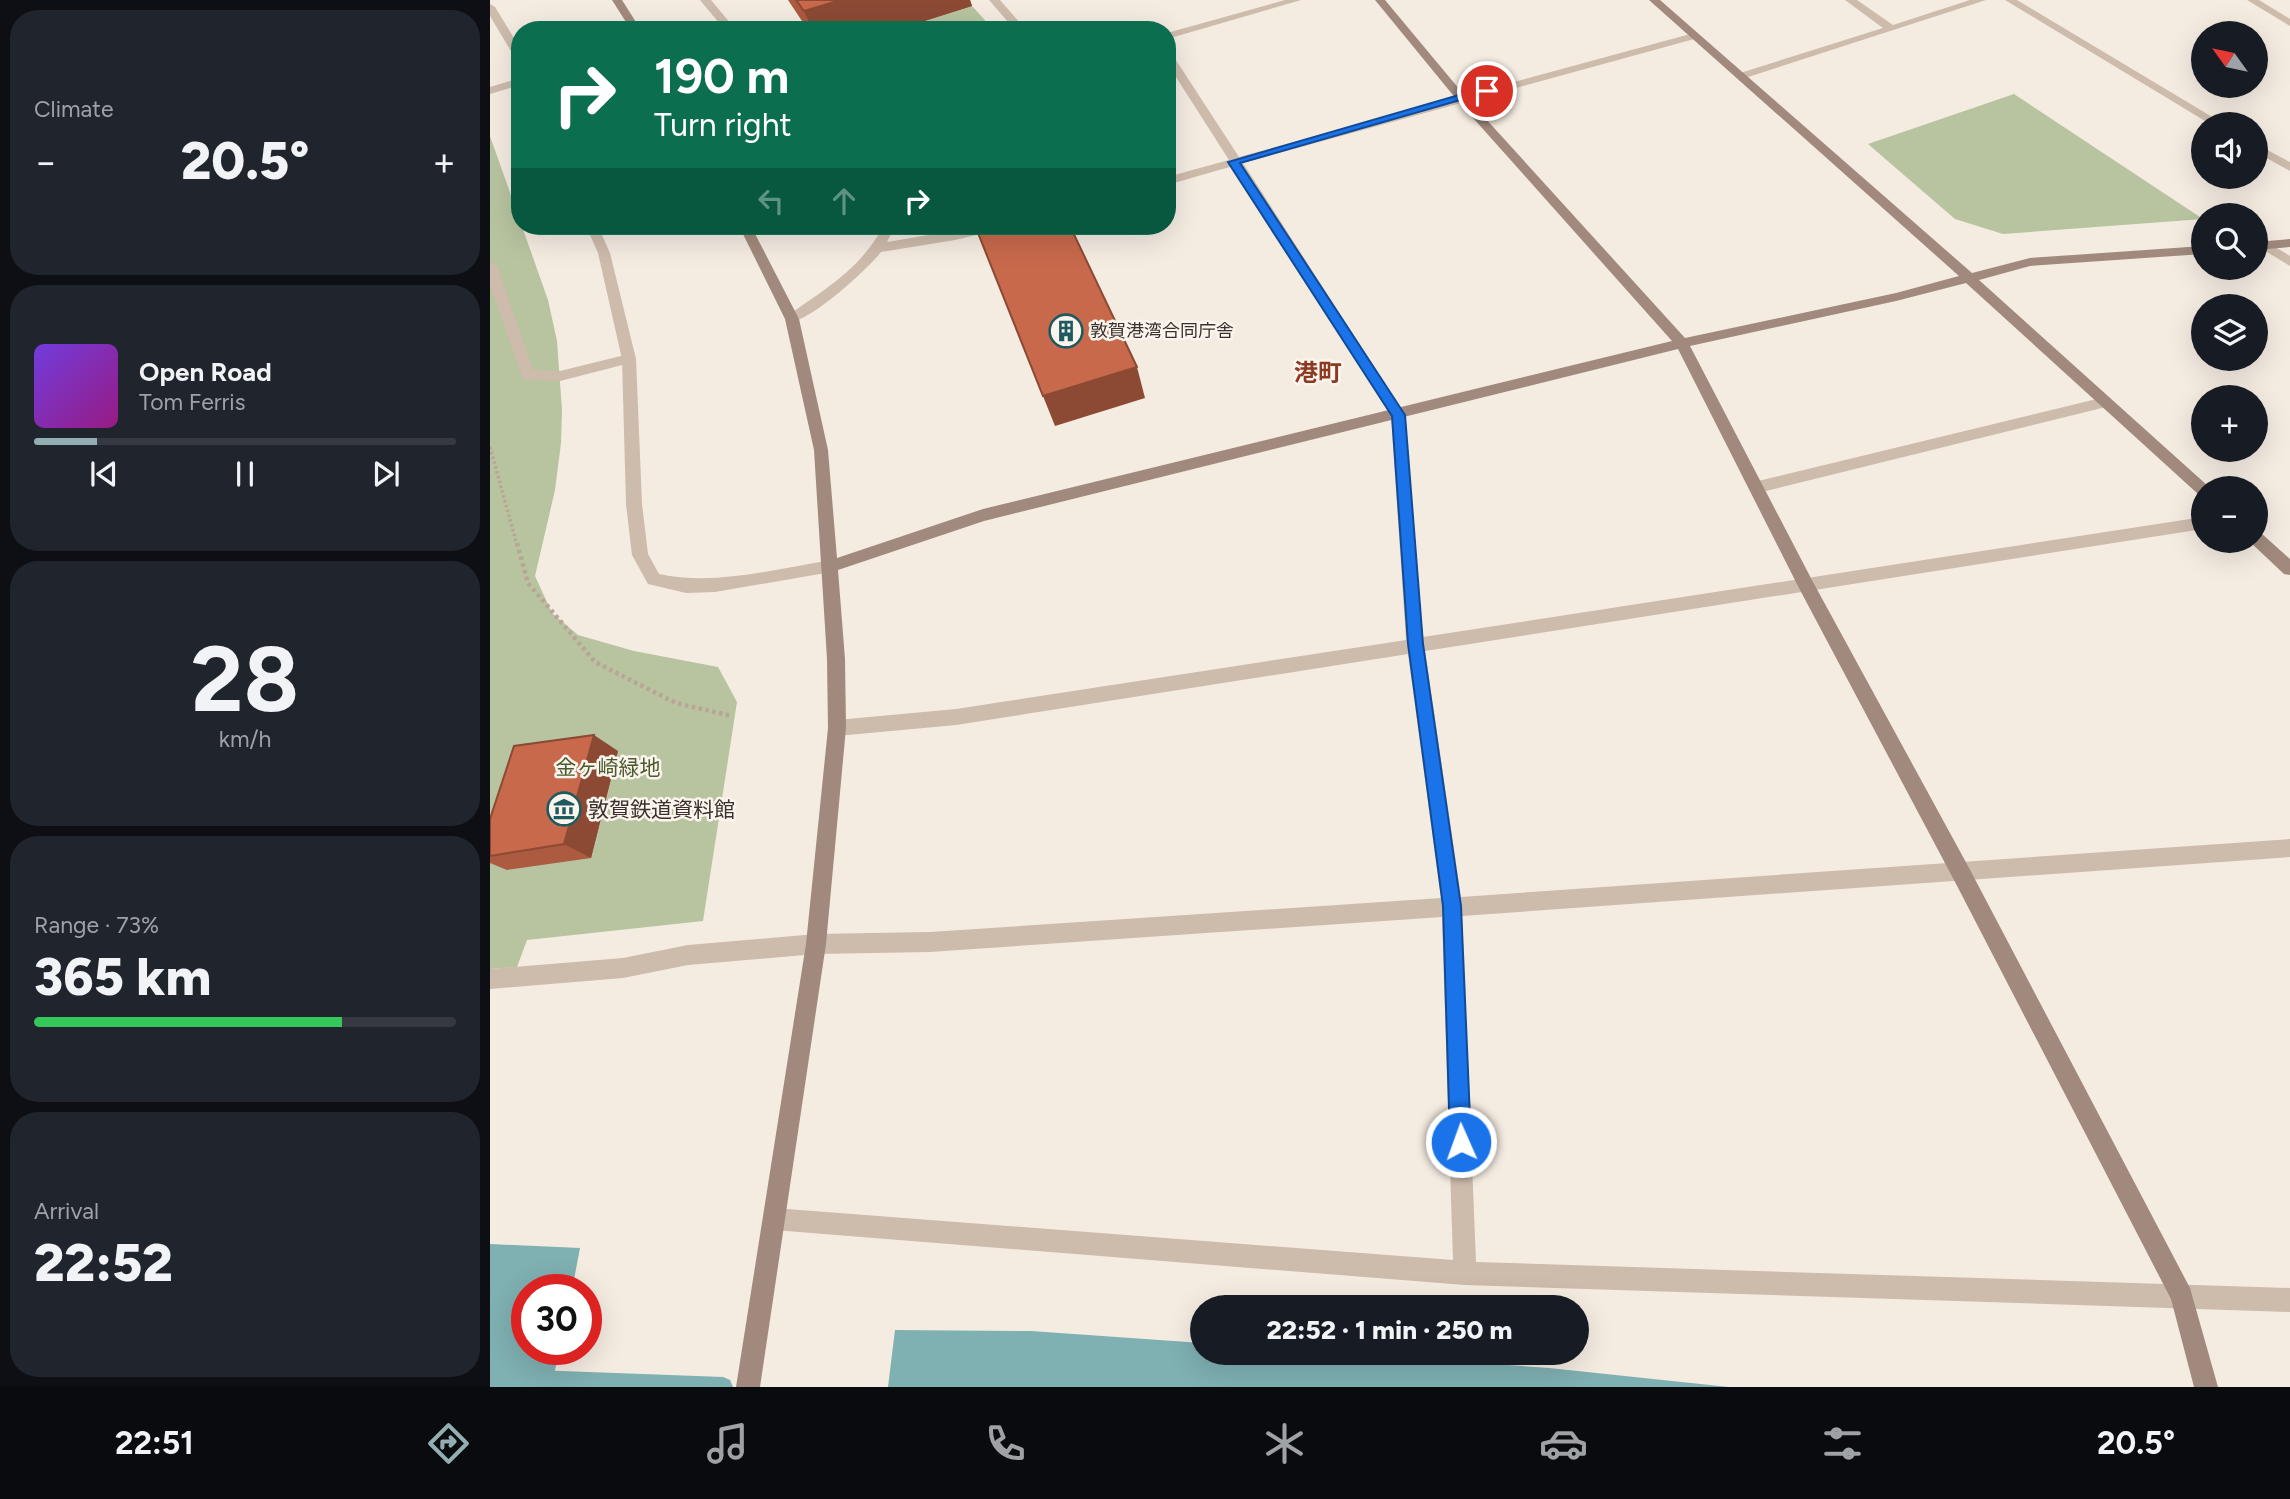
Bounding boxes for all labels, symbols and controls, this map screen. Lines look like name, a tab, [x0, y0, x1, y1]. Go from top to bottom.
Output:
north arrow	[2191, 21, 2268, 98]
map controls	[2191, 21, 2268, 553]
text: 190 m	[654, 46, 789, 105]
icon: right	[539, 49, 630, 140]
pin	[1457, 61, 1517, 121]
icon: arrive	[1468, 72, 1506, 110]
text: Climate	[34, 95, 113, 123]
text: Turn right	[654, 106, 792, 144]
button: sound	[2191, 112, 2268, 189]
text: 20.5°	[181, 130, 309, 192]
text: −	[34, 139, 58, 185]
text: +	[432, 139, 456, 185]
icon: left	[752, 182, 790, 220]
icon: ahead	[825, 182, 863, 220]
icon: right	[898, 182, 936, 220]
button: search	[2191, 203, 2268, 280]
button: layers	[2191, 294, 2268, 371]
building icon: 敦賀港湾合同庁舎	[1047, 312, 1085, 350]
place label: 敦賀港湾合同庁舎	[1090, 320, 1234, 342]
text: Open Road	[139, 356, 272, 388]
district label: 港町	[1294, 358, 1342, 387]
button: +	[2191, 385, 2268, 462]
text: Tom Ferris	[139, 388, 245, 416]
icon: previous	[85, 455, 123, 493]
icon: pause	[226, 455, 264, 493]
icon: next	[367, 455, 405, 493]
button: −	[2191, 476, 2268, 553]
text: 28	[191, 625, 299, 734]
text: km/h	[219, 725, 271, 753]
park label: 金ヶ崎緑地	[556, 755, 661, 780]
museum icon: 敦賀鉄道資料館	[545, 790, 583, 828]
place label: 敦賀鉄道資料館	[588, 797, 735, 822]
text: Range · 73%	[34, 911, 159, 939]
text: 365 km	[34, 946, 211, 1008]
position arrow	[1424, 1105, 1498, 1179]
text: Arrival	[34, 1197, 99, 1225]
text: 22:52	[34, 1232, 173, 1294]
speed limit sign: 30	[511, 1274, 602, 1365]
text: 22:52 · 1 min · 250 m	[1266, 1314, 1513, 1346]
icon: directions	[424, 1419, 473, 1468]
icon: music	[703, 1419, 752, 1468]
icon: phone	[981, 1419, 1030, 1468]
icon: climate	[1260, 1419, 1309, 1468]
icon: car	[1539, 1419, 1588, 1468]
icon: filters	[1818, 1419, 1867, 1468]
text: 22:51	[115, 1424, 194, 1462]
text: 20.5°	[2097, 1424, 2175, 1462]

